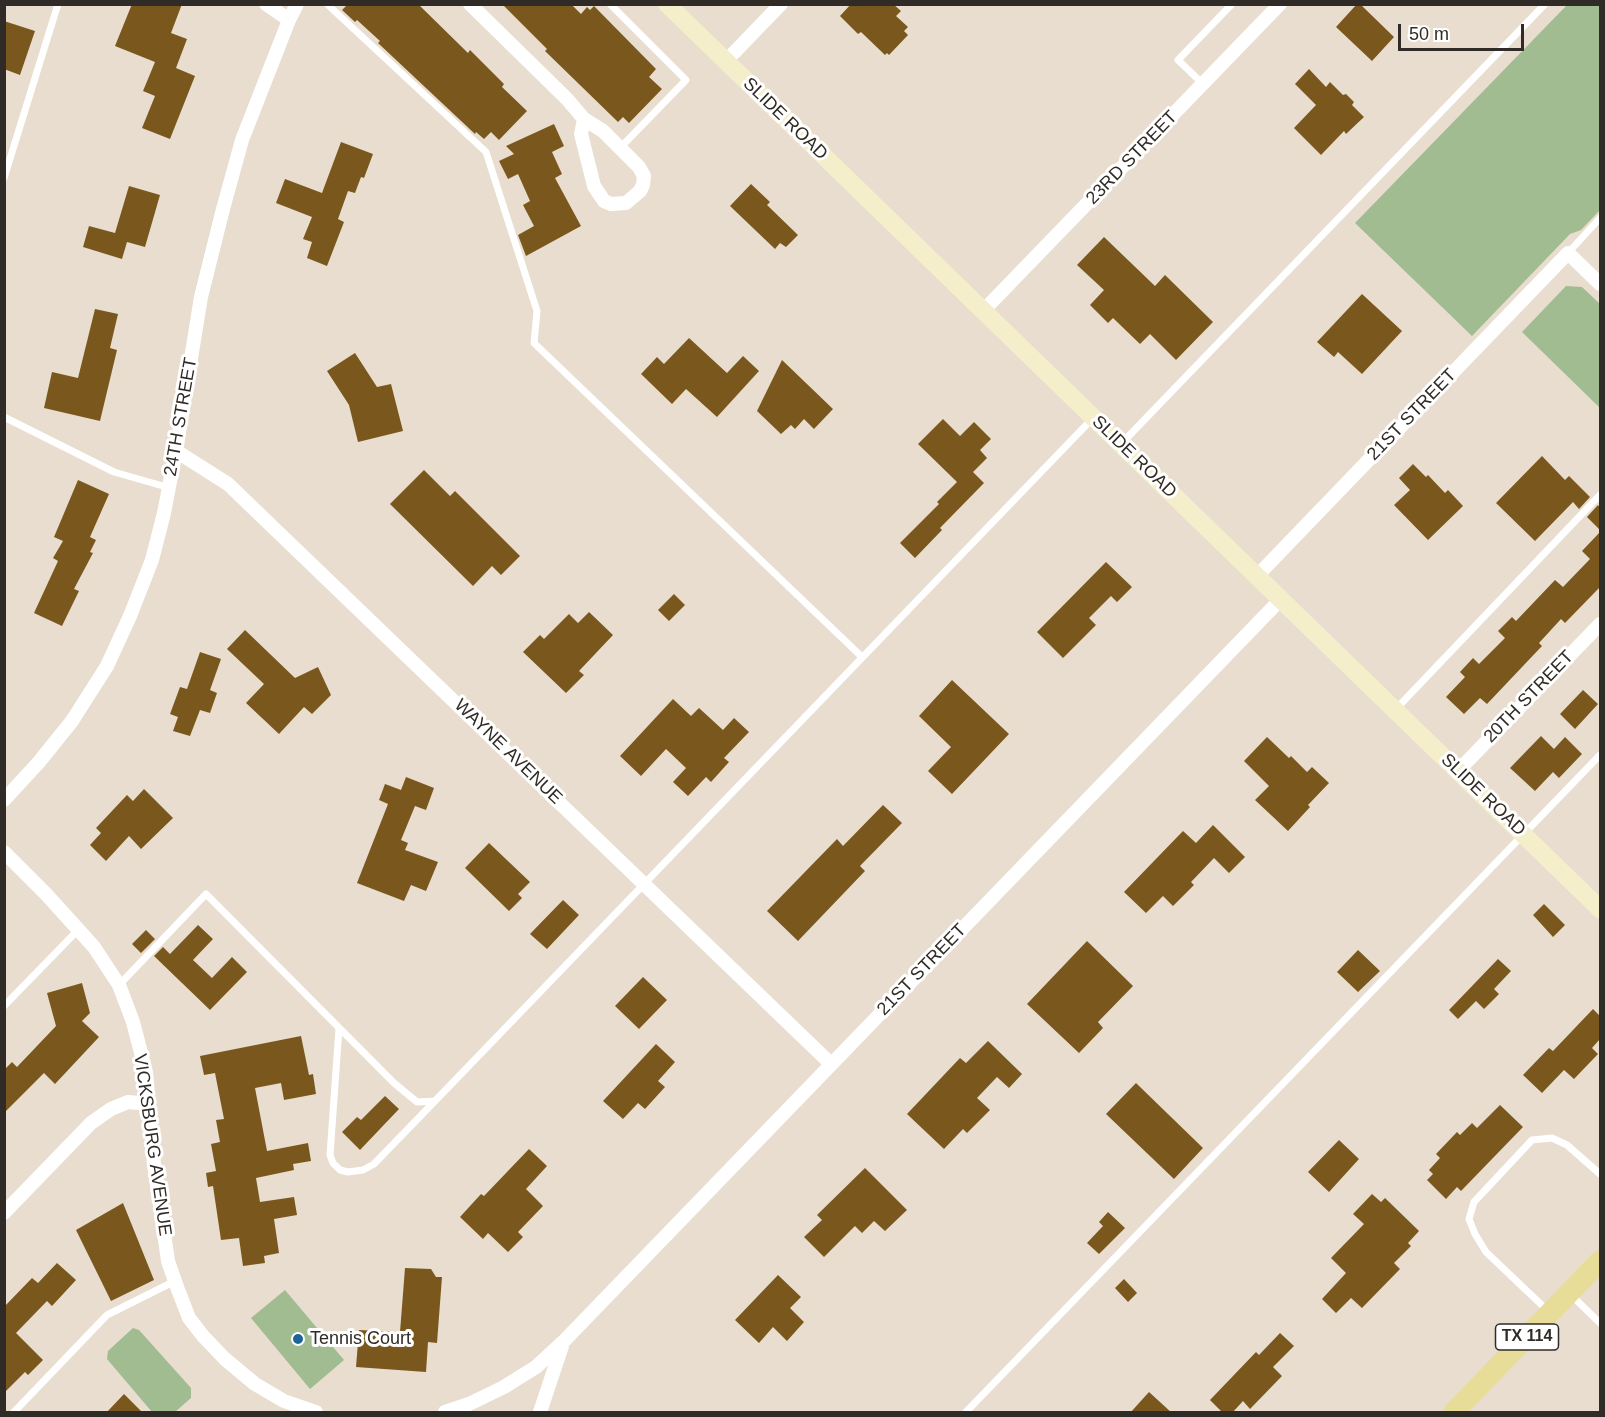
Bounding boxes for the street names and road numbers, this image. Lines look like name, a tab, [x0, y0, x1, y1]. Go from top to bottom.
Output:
street label: SLIDE ROAD	[738, 73, 832, 165]
street label: 23RD STREET	[1082, 107, 1182, 209]
street label: 24TH STREET	[160, 356, 202, 478]
street label: 21ST STREET	[1363, 365, 1461, 465]
street label: SLIDE ROAD	[1087, 411, 1181, 503]
street label: 20TH STREET	[1480, 646, 1578, 748]
street label: WAYNE AVENUE	[450, 695, 566, 809]
street label: SLIDE ROAD	[1436, 749, 1530, 841]
street label: 21ST STREET	[873, 920, 971, 1020]
street label: VICKSBURG AVENUE	[129, 1053, 175, 1237]
road number: TX 114	[1496, 1324, 1558, 1350]

